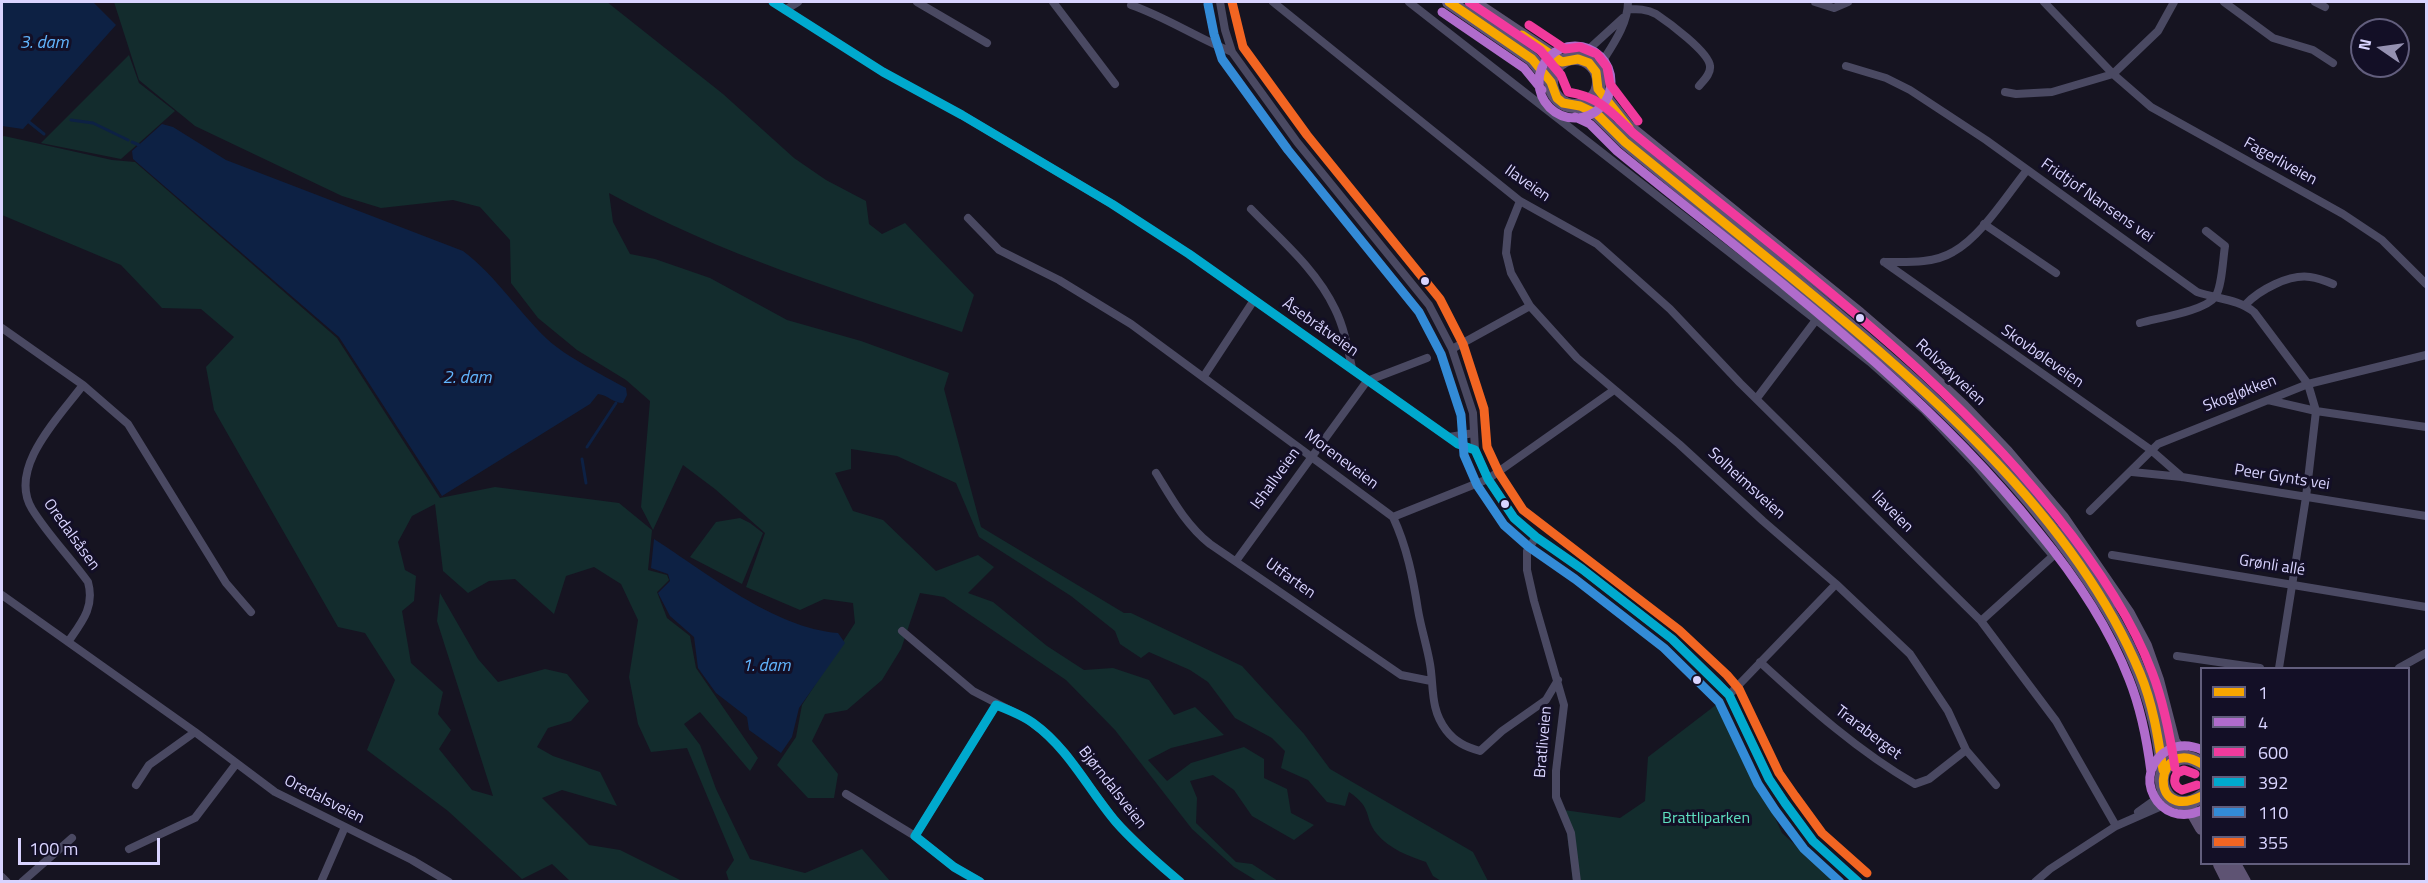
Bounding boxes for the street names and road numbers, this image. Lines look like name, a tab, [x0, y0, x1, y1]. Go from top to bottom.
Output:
street label: Fagerliveien	[2240, 134, 2320, 190]
street label: Fridtjof Nansens vei	[2037, 155, 2157, 247]
street label: Ilaveien	[1500, 161, 1554, 207]
street label: Åsebråtveien	[1278, 295, 1362, 361]
street label: Skovbøleveien	[1997, 321, 2087, 393]
street label: Rolvsøyveien	[1911, 336, 1989, 410]
street label: Skogløkken	[2201, 371, 2279, 417]
street label: Moreneveien	[1300, 426, 1382, 494]
street label: Solheimsveien	[1703, 444, 1789, 524]
street label: Ishallveien	[1247, 445, 1305, 513]
street label: Peer Gynts vei	[2233, 461, 2331, 495]
street label: Ilaveien	[1867, 487, 1917, 537]
street label: Oredalsåsen	[39, 495, 103, 575]
street label: Grønli allé	[2238, 551, 2306, 581]
street label: Utfarten	[1261, 555, 1319, 603]
street label: Traraberget	[1831, 702, 1905, 764]
street label: Bratliveien	[1531, 705, 1557, 779]
street label: Bjørndalsveien	[1074, 743, 1150, 833]
street label: Oredalsveien	[281, 772, 367, 828]

